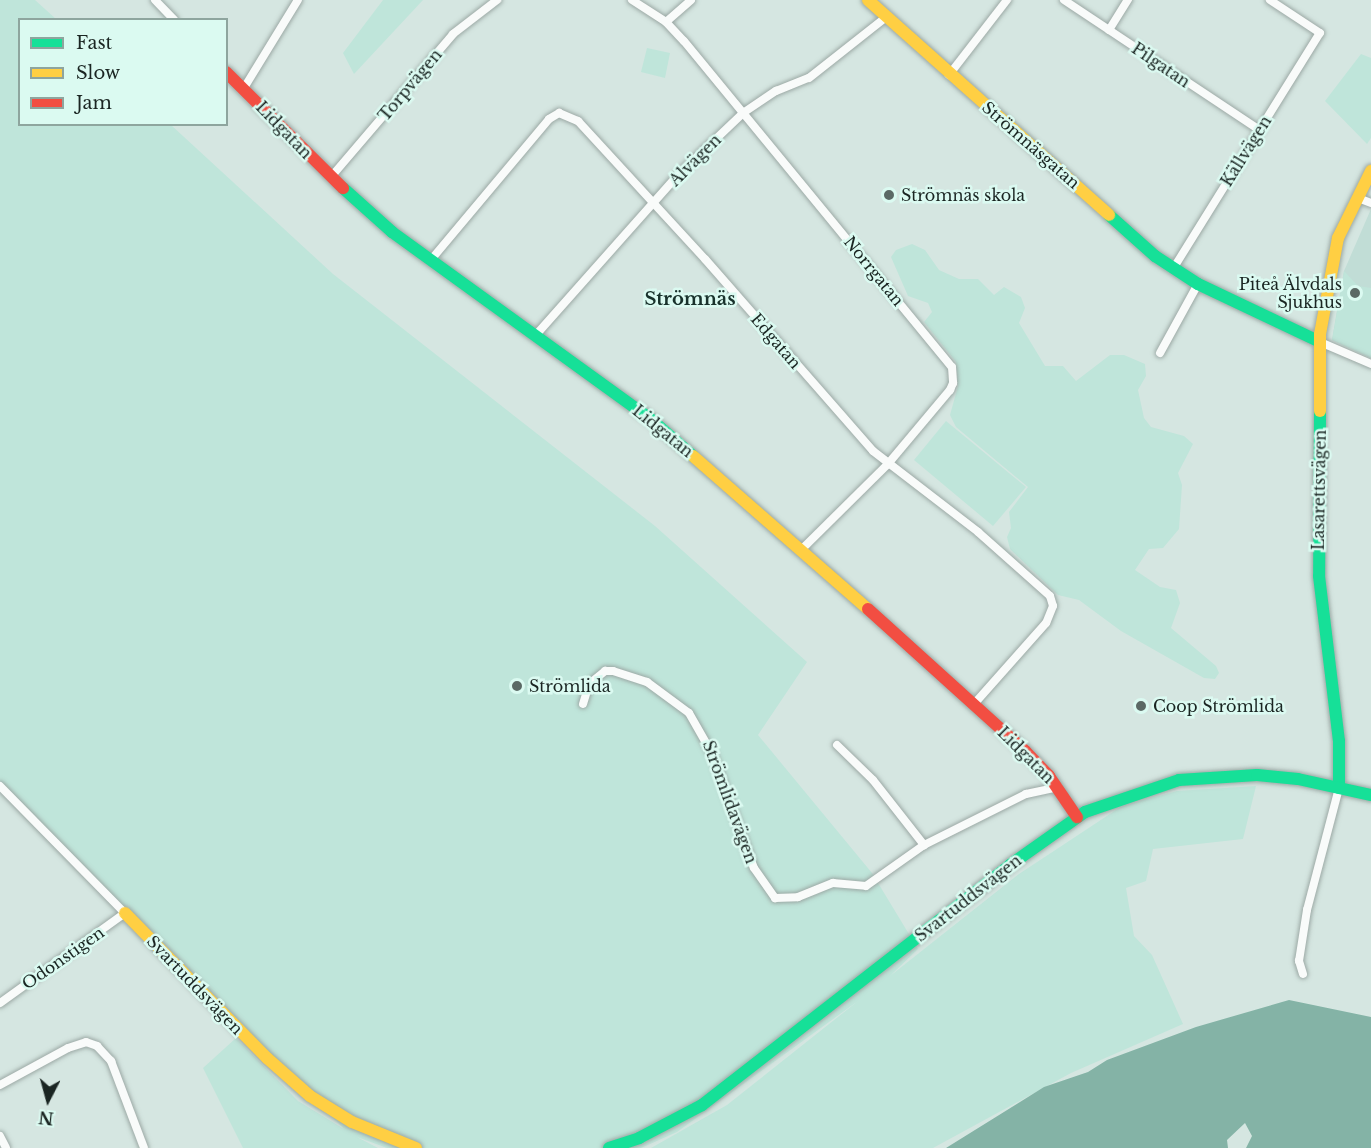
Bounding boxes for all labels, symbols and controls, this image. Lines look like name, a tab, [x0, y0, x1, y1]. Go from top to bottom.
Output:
legend	[18, 18, 228, 126]
text: Fast	[76, 32, 112, 54]
street label: Pilgatan	[1128, 39, 1194, 91]
street label: Torpvägen	[374, 45, 446, 125]
text: Slow	[76, 62, 120, 84]
text: Jam	[76, 92, 112, 114]
street label: Lidgatan	[252, 97, 316, 163]
street label: Strömnäsgatan	[978, 97, 1084, 193]
street label: Källvägen	[1217, 112, 1275, 190]
street label: Alvägen	[665, 130, 725, 190]
place label: Strömnäs skola	[901, 185, 1025, 205]
marker: Strömnäs skola	[882, 188, 896, 202]
street label: Norrgatan	[840, 232, 908, 310]
place label: Piteå Älvdals Sjukhus	[1238, 274, 1342, 312]
marker: Piteå Älvdals Sjukhus	[1346, 284, 1364, 302]
district label: Strömnäs	[644, 288, 736, 310]
street label: Edgatan	[747, 309, 805, 373]
street label: Lidgatan	[629, 401, 697, 461]
street label: Lasarettsvägen	[1308, 430, 1330, 550]
place label: Strömlida	[529, 676, 611, 696]
marker: Strömlida	[510, 679, 524, 693]
place label: Coop Strömlida	[1153, 696, 1284, 716]
marker: Coop Strömlida	[1134, 699, 1148, 713]
street label: Lidgatan	[994, 723, 1058, 787]
street label: Strömlidavägen	[699, 738, 761, 866]
street label: Svartuddsvägen	[911, 850, 1025, 946]
street label: Odonstigen	[18, 923, 108, 993]
street label: Svartuddsvägen	[143, 932, 247, 1038]
north arrow	[18, 1070, 78, 1130]
text: N	[38, 1107, 55, 1129]

